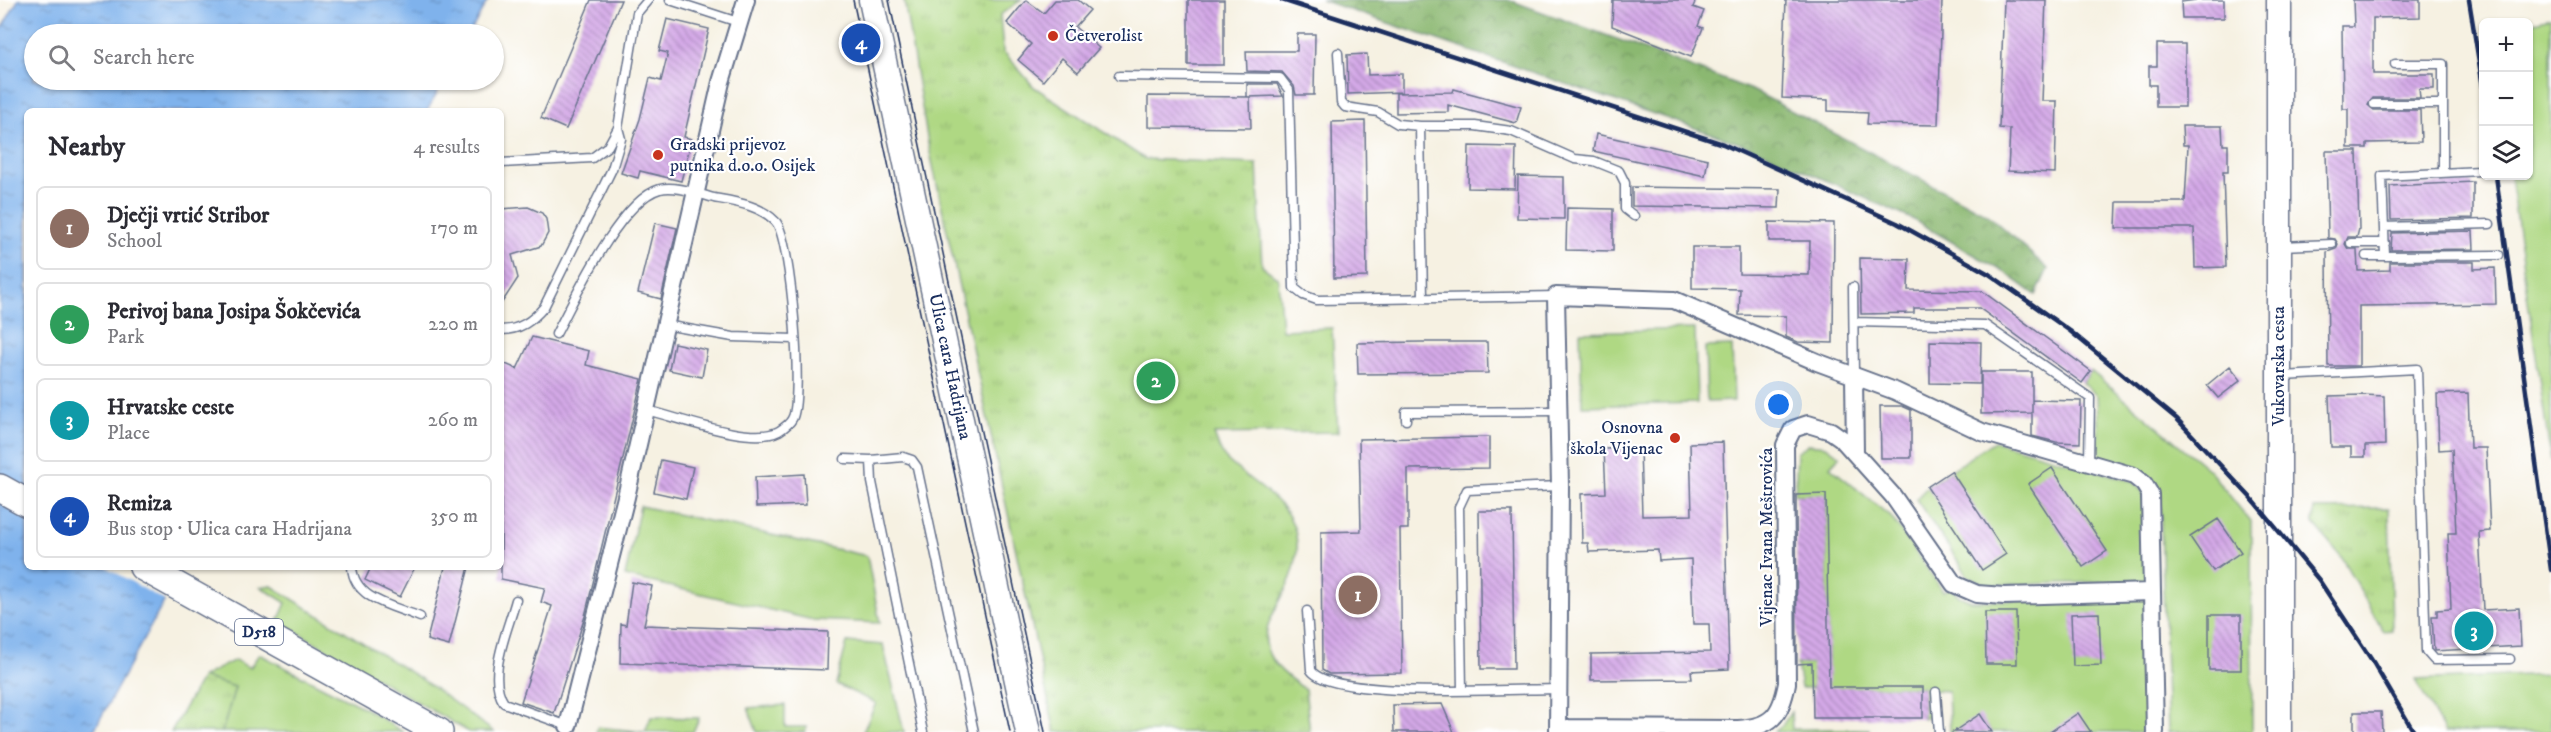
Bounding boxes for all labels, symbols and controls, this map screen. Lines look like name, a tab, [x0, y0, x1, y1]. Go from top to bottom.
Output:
map controls	[2479, 18, 2533, 180]
button: +	[2479, 18, 2533, 72]
pin: 4	[842, 20, 880, 66]
search box	[24, 24, 504, 90]
place label: Četverolist	[1065, 24, 1143, 47]
marker: Četverolist	[1046, 29, 1060, 43]
icon: search	[45, 41, 78, 74]
text: Search here	[93, 44, 195, 71]
button: −	[2479, 72, 2533, 126]
button: layers	[2479, 126, 2533, 180]
text: Nearby	[48, 131, 125, 164]
place label: Gradski prijevoz putnika d.o.o. Osijek	[669, 134, 815, 177]
text: 4 results	[413, 135, 480, 160]
marker: Gradski prijevoz putnika d.o.o. Osijek	[651, 148, 665, 162]
text: Dječji vrtić Stribor	[107, 202, 269, 229]
text: 1	[66, 216, 73, 241]
text: 170 m	[430, 216, 478, 241]
text: School	[107, 229, 162, 254]
street label: Ulica cara Hadrijana	[923, 291, 976, 442]
text: Perivoj bana Josipa Šokčevića	[107, 298, 361, 325]
street label: Vukovarska cesta	[2268, 306, 2290, 427]
text: 2	[65, 312, 74, 337]
text: 220 m	[428, 312, 478, 337]
text: Park	[107, 325, 144, 350]
pin: 2	[1136, 358, 1176, 404]
your location	[1764, 390, 1793, 419]
text: Hrvatske ceste	[107, 394, 234, 421]
text: 3	[66, 408, 73, 433]
text: 260 m	[428, 408, 478, 433]
place label: Osnovna škola Vijenac	[1570, 417, 1663, 460]
text: Place	[107, 421, 150, 446]
marker: Osnovna škola Vijenac	[1668, 431, 1682, 445]
street label: Vijenac Ivana Meštrovića	[1756, 447, 1778, 627]
text: Remiza	[107, 490, 172, 517]
text: 4	[64, 504, 75, 529]
text: 350 m	[431, 504, 478, 529]
text: Bus stop · Ulica cara Hadrijana	[107, 517, 352, 542]
pin: 1	[1338, 572, 1378, 618]
pin: 3	[2454, 608, 2494, 654]
road number: D518	[235, 619, 283, 645]

